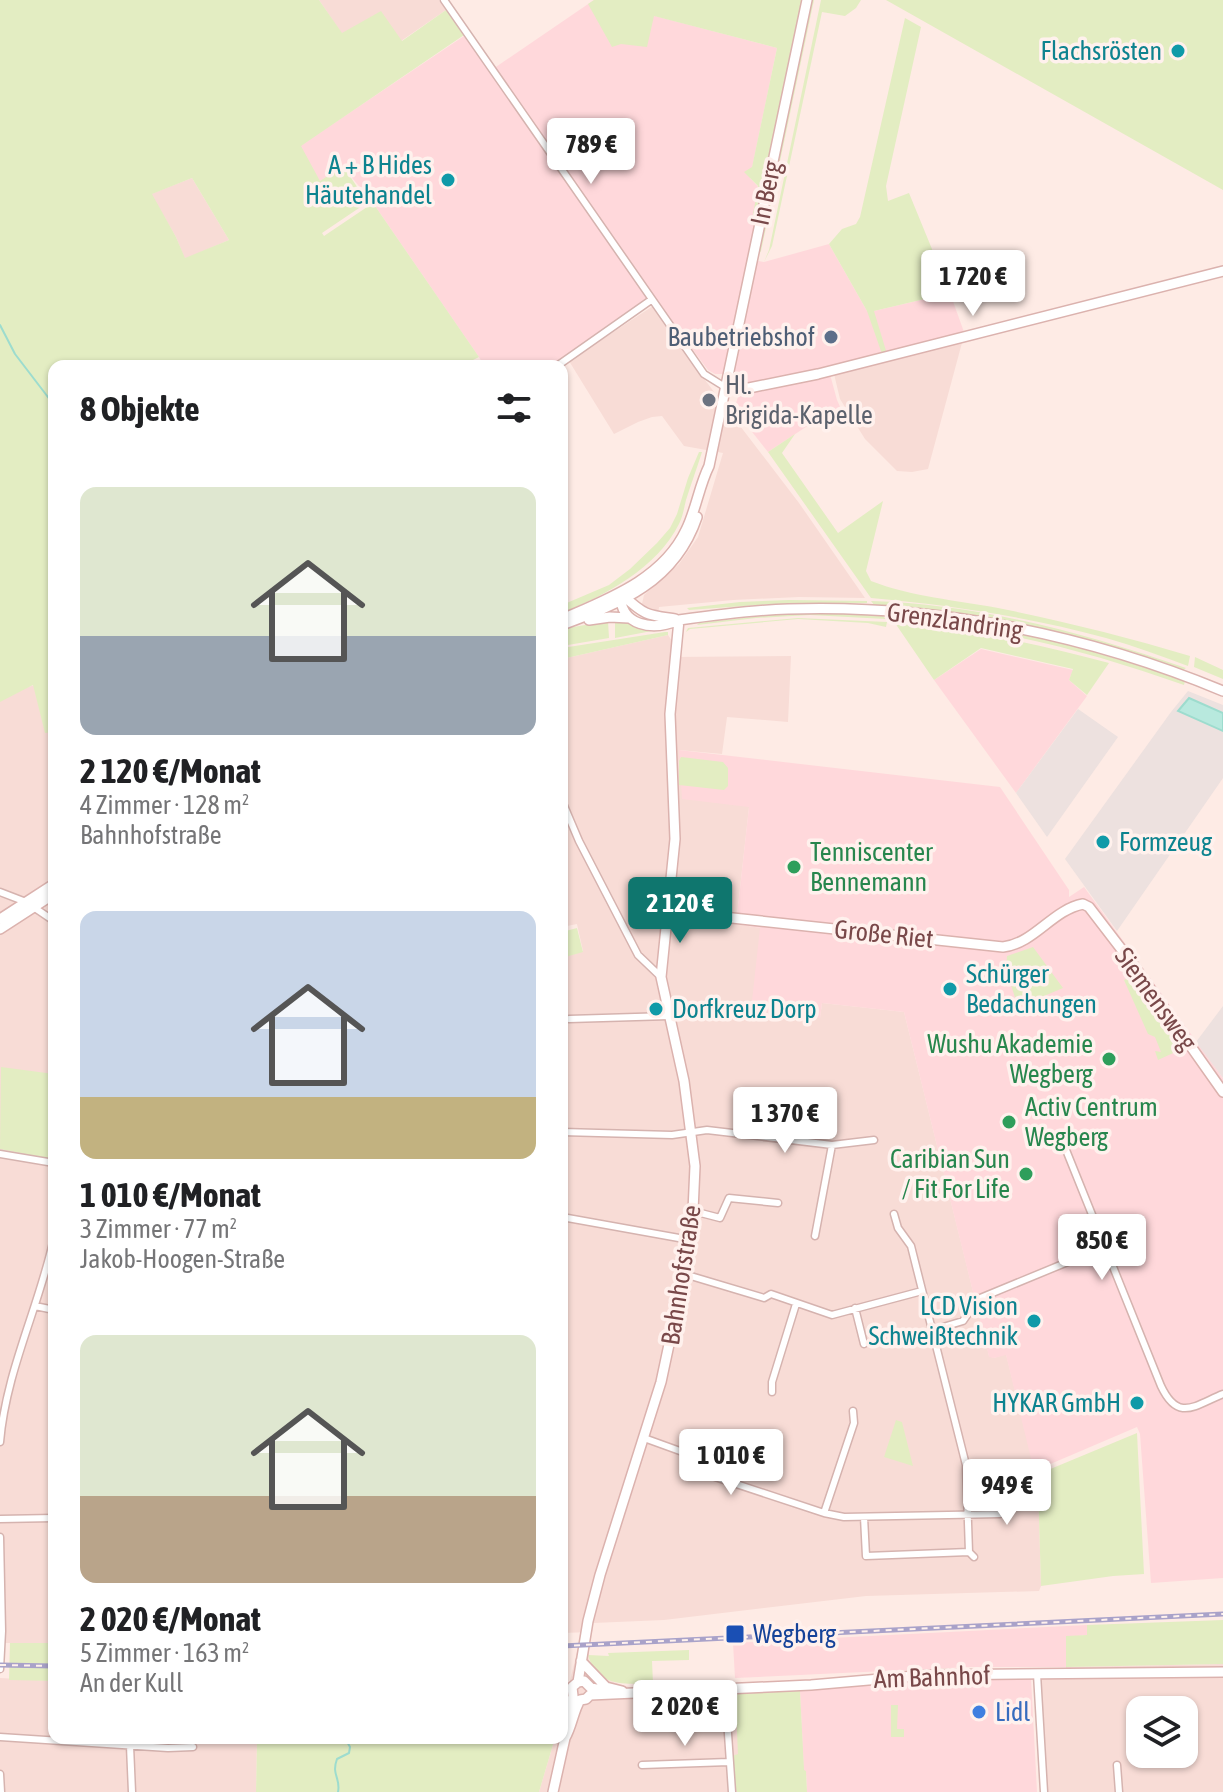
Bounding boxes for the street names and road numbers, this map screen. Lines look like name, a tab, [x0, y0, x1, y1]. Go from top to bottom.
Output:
street label: In Berg	[745, 157, 788, 228]
street label: Grenzlandring	[885, 597, 1026, 645]
street label: Große Riet	[833, 914, 935, 954]
street label: Siemensweg	[1109, 942, 1204, 1057]
street label: Bahnhofstraße	[655, 1203, 707, 1347]
street label: Am Bahnhof	[873, 1660, 991, 1694]

